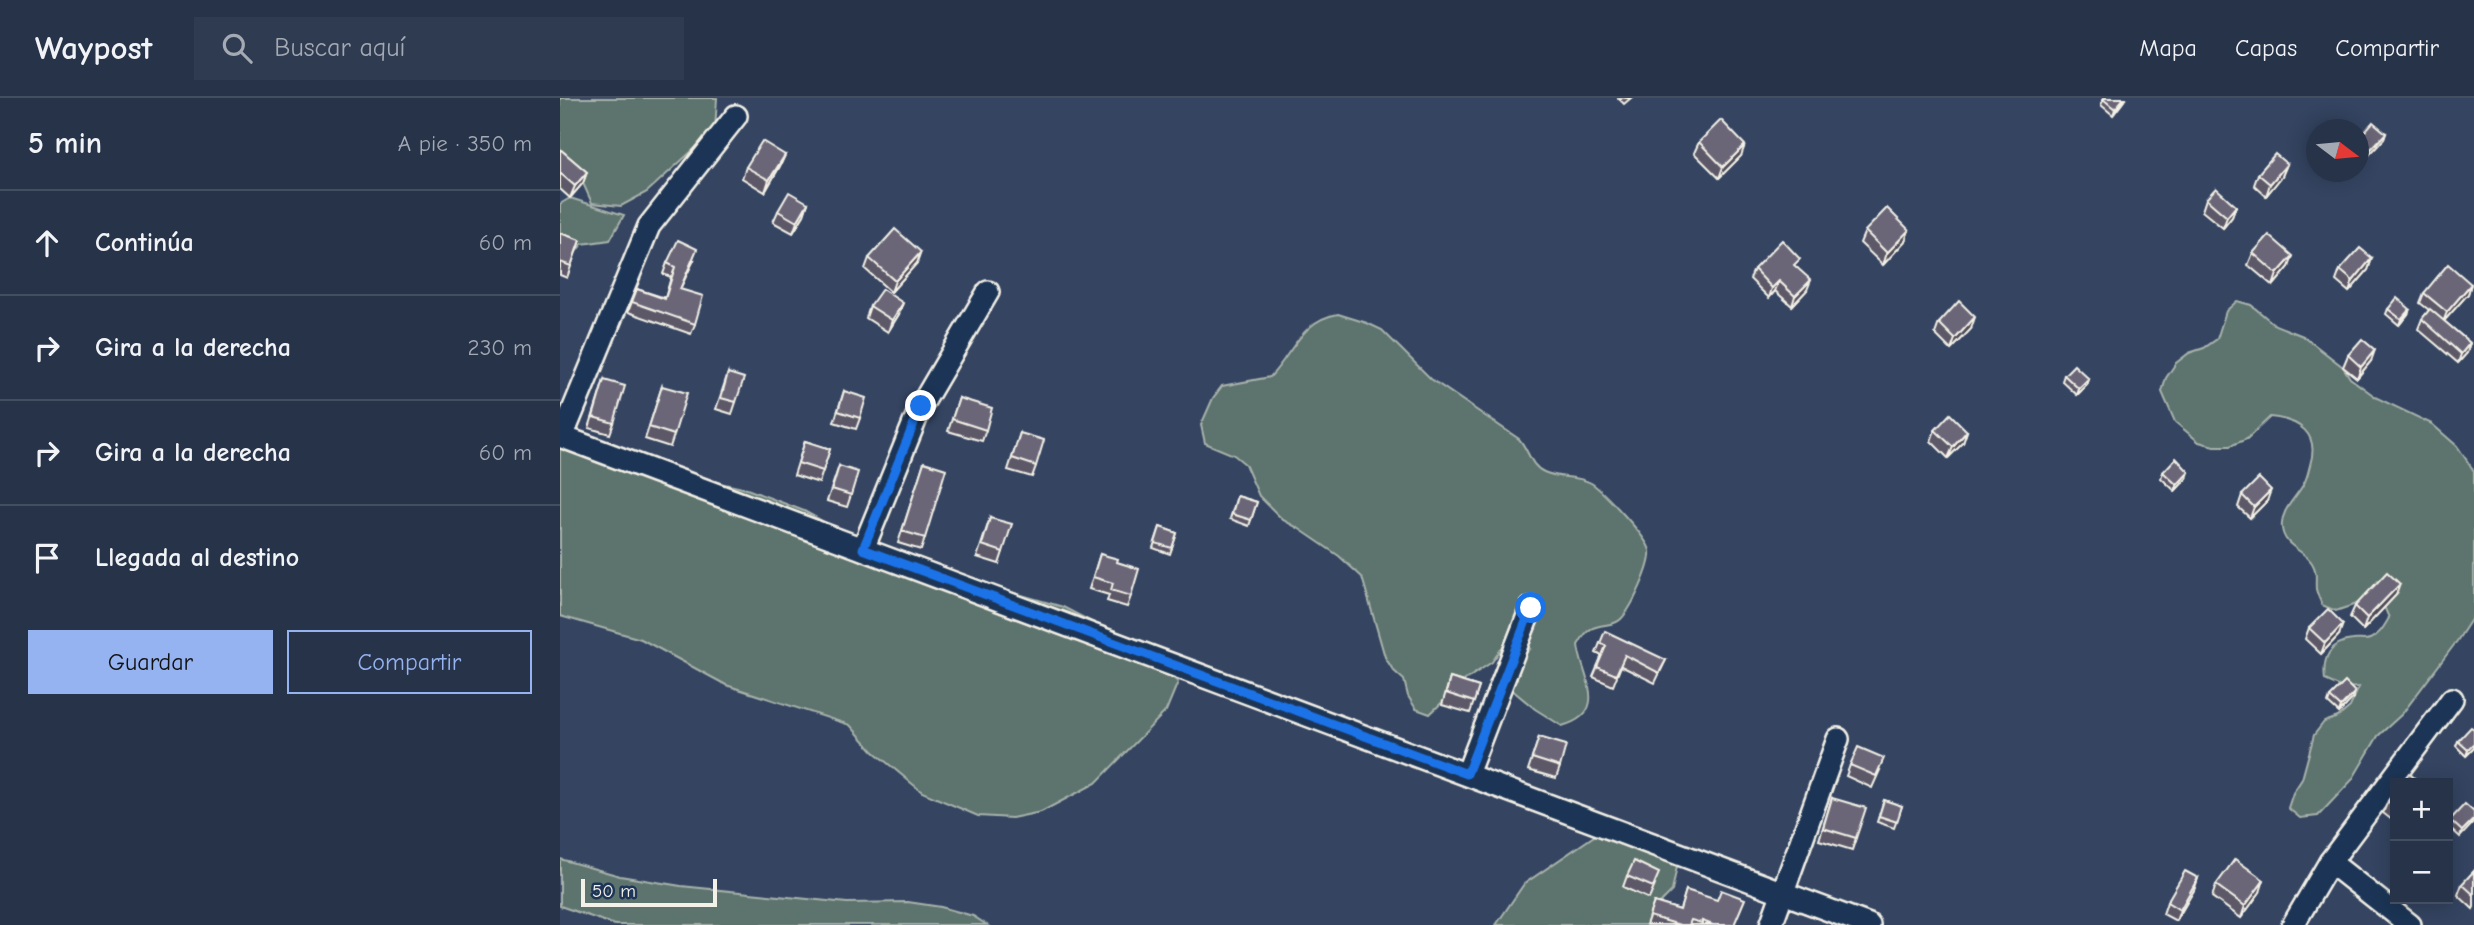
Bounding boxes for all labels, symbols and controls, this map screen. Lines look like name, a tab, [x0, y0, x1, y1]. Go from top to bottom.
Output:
search box	[194, 17, 684, 80]
text: Waypost	[35, 29, 152, 67]
icon: search	[218, 29, 256, 67]
text: Buscar aquí	[274, 33, 405, 63]
text: Mapa	[2139, 34, 2197, 62]
text: Capas	[2235, 34, 2297, 62]
text: Compartir	[2335, 34, 2439, 62]
north arrow	[2306, 119, 2369, 182]
text: 5 min	[28, 126, 102, 161]
text: A pie · 350 m	[398, 130, 532, 157]
icon: ahead	[28, 224, 66, 262]
text: Continúa	[95, 228, 194, 258]
text: 60 m	[479, 229, 532, 256]
icon: right	[28, 329, 66, 367]
text: Gira a la derecha	[95, 333, 291, 363]
text: 230 m	[468, 334, 532, 361]
route end	[905, 390, 936, 421]
icon: right	[28, 434, 66, 472]
text: Gira a la derecha	[95, 438, 291, 468]
text: 60 m	[479, 439, 532, 466]
icon: arrive	[28, 539, 66, 577]
text: Llegada al destino	[95, 543, 299, 573]
route start	[1515, 592, 1546, 623]
button: Guardar	[28, 630, 273, 694]
button: Compartir	[287, 630, 532, 694]
map controls	[2390, 778, 2453, 904]
button: +	[2390, 778, 2453, 841]
button: −	[2390, 841, 2453, 904]
scale bar	[581, 876, 718, 908]
text: 50 m	[592, 880, 636, 902]

